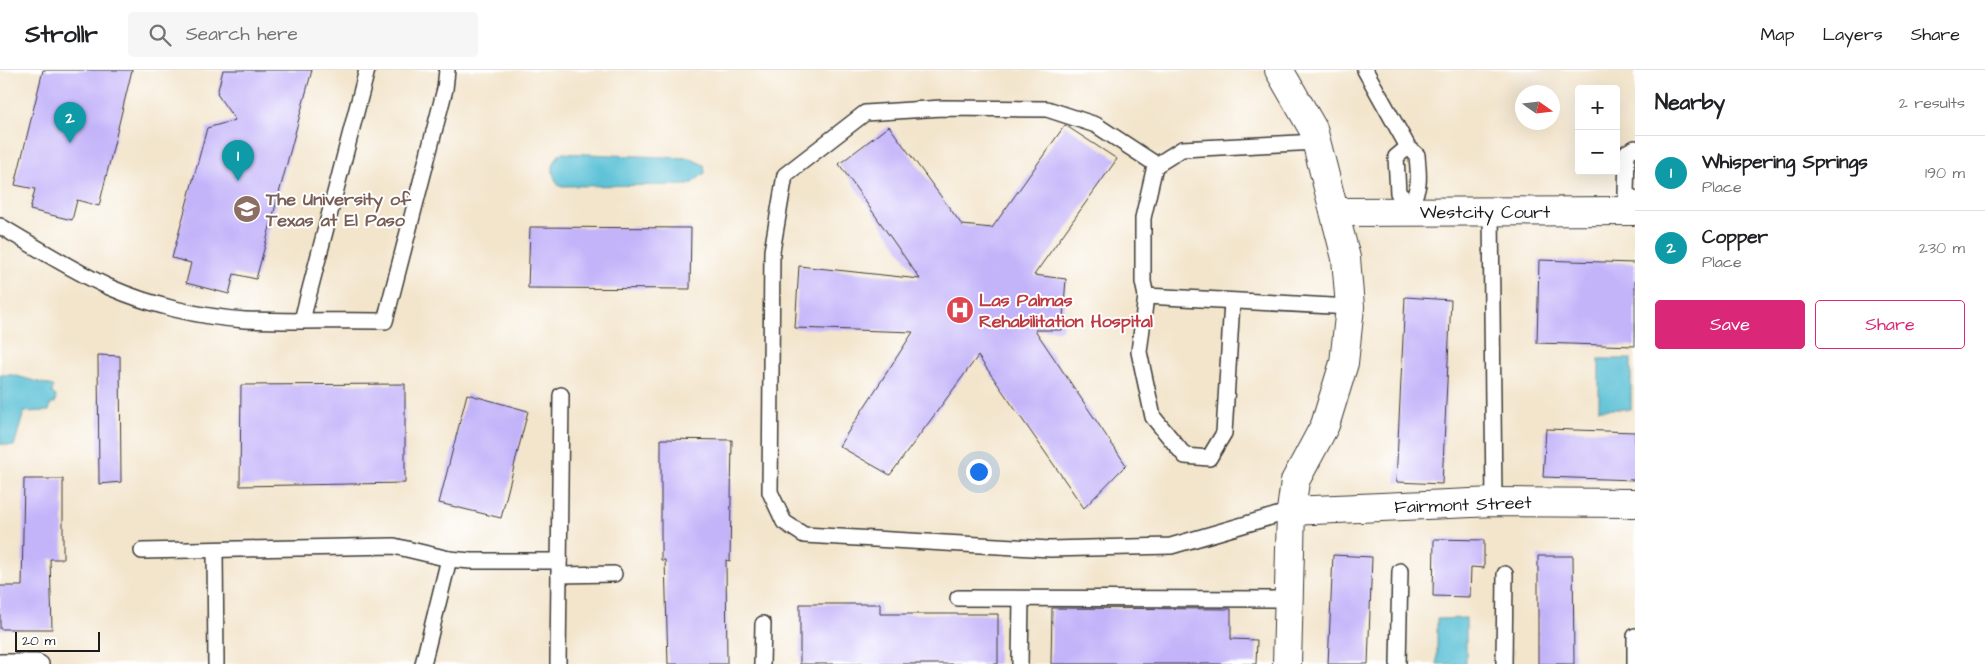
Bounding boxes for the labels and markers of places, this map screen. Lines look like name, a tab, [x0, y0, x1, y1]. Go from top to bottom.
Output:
pin: 2	[54, 102, 86, 143]
pin: 1	[222, 140, 254, 181]
place label: The University of Texas at El Paso	[265, 187, 412, 233]
school or university icon: The University of Texas at El Paso	[232, 194, 262, 224]
place label: Las Palmas Rehabilitation Hospital	[979, 288, 1153, 334]
hospital icon: Las Palmas Rehabilitation Hospital	[945, 295, 975, 325]

